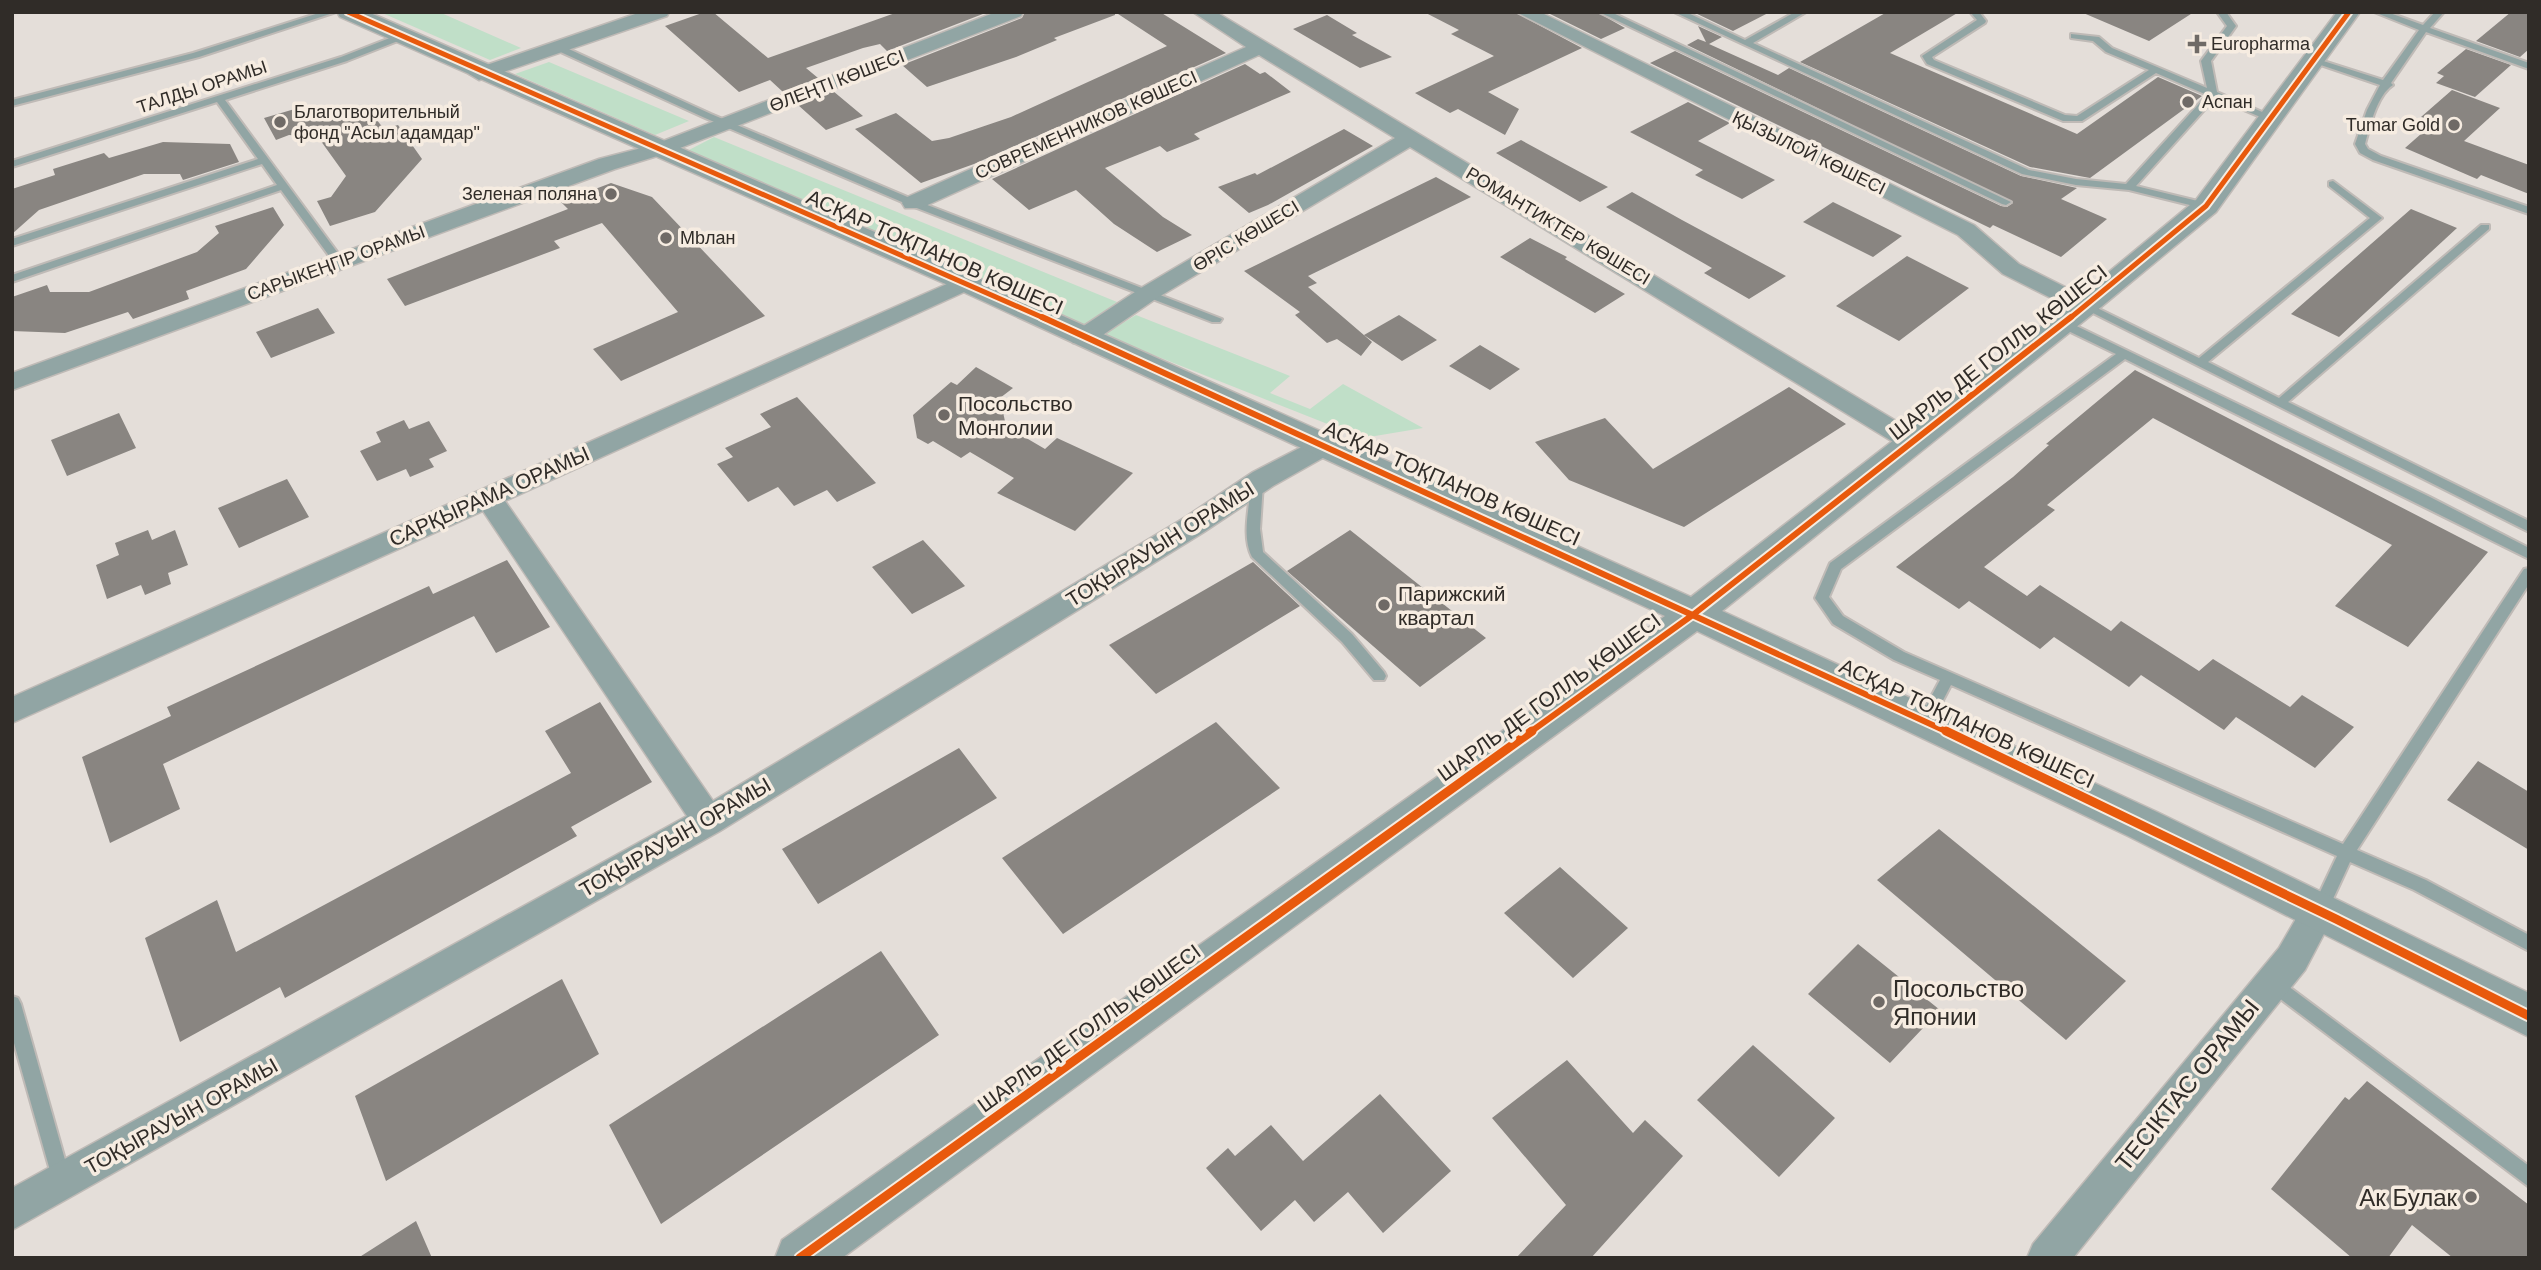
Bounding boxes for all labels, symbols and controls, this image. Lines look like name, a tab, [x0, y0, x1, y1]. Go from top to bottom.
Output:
place label: Europharma	[2211, 34, 2311, 54]
marker: Europharma	[2189, 36, 2205, 52]
street label: ӨЛЕҢТІ КӨШЕСІ	[767, 46, 907, 116]
street label: ТАЛДЫ ОРАМЫ	[134, 57, 270, 117]
street label: СОВРЕМЕННИКОВ КӨШЕСІ	[972, 67, 1200, 183]
place label: Аспан	[2202, 92, 2253, 112]
marker: Аспан	[2180, 94, 2196, 110]
place label: Благотворительный фонд "Асыл адамдар"	[294, 102, 480, 143]
street label: ҚЫЗЫЛОЙ КӨШЕСІ	[1729, 106, 1889, 199]
marker: Благотворительный фонд "Асыл адамдар"	[272, 114, 288, 130]
place label: Tumar Gold	[2346, 115, 2440, 135]
marker: Tumar Gold	[2446, 117, 2462, 133]
street label: РОМАНТИКТЕР КӨШЕСІ	[1462, 163, 1654, 289]
place label: Зеленая поляна	[462, 184, 598, 204]
street label: АСҚАР ТОҚПАНОВ КӨШЕСІ	[803, 185, 1067, 319]
marker: Зеленая поляна	[603, 186, 619, 202]
street label: ӨРІС КӨШЕСІ	[1189, 197, 1303, 275]
street label: САРЫКЕҢГІР ОРАМЫ	[244, 222, 428, 304]
place label: Мbлан	[680, 228, 735, 248]
marker: Мbлан	[658, 230, 674, 246]
street label: ШАРЛЬ ДЕ ГОЛЛЬ КӨШЕСІ	[1885, 260, 2111, 444]
place label: Посольство Монголии	[958, 392, 1073, 439]
marker: Посольство Монголии	[936, 407, 952, 423]
street label: АСҚАР ТОҚПАНОВ КӨШЕСІ	[1320, 416, 1584, 550]
street label: САРҚЫРАМА ОРАМЫ	[385, 441, 593, 551]
street label: ТОҚЫРАУЫН ОРАМЫ	[1062, 477, 1258, 611]
place label: Парижский квартал	[1398, 582, 1505, 629]
marker: Парижский квартал	[1376, 597, 1392, 613]
street label: ШАРЛЬ ДЕ ГОЛЛЬ КӨШЕСІ	[1433, 608, 1665, 786]
street label: АСҚАР ТОҚПАНОВ КӨШЕСІ	[1836, 654, 2098, 792]
street label: ТОҚЫРАУЫН ОРАМЫ	[575, 773, 775, 901]
street label: ШАРЛЬ ДЕ ГОЛЛЬ КӨШЕСІ	[973, 939, 1205, 1117]
place label: Посольство Японии	[1893, 975, 2024, 1030]
marker: Посольство Японии	[1871, 994, 1887, 1010]
street label: ТЕСІКТАС ОРАМЫ	[2110, 994, 2264, 1176]
street label: ТОҚЫРАУЫН ОРАМЫ	[81, 1053, 281, 1179]
place label: Ак Булак	[2359, 1184, 2457, 1211]
marker: Ак Булак	[2463, 1189, 2479, 1205]

